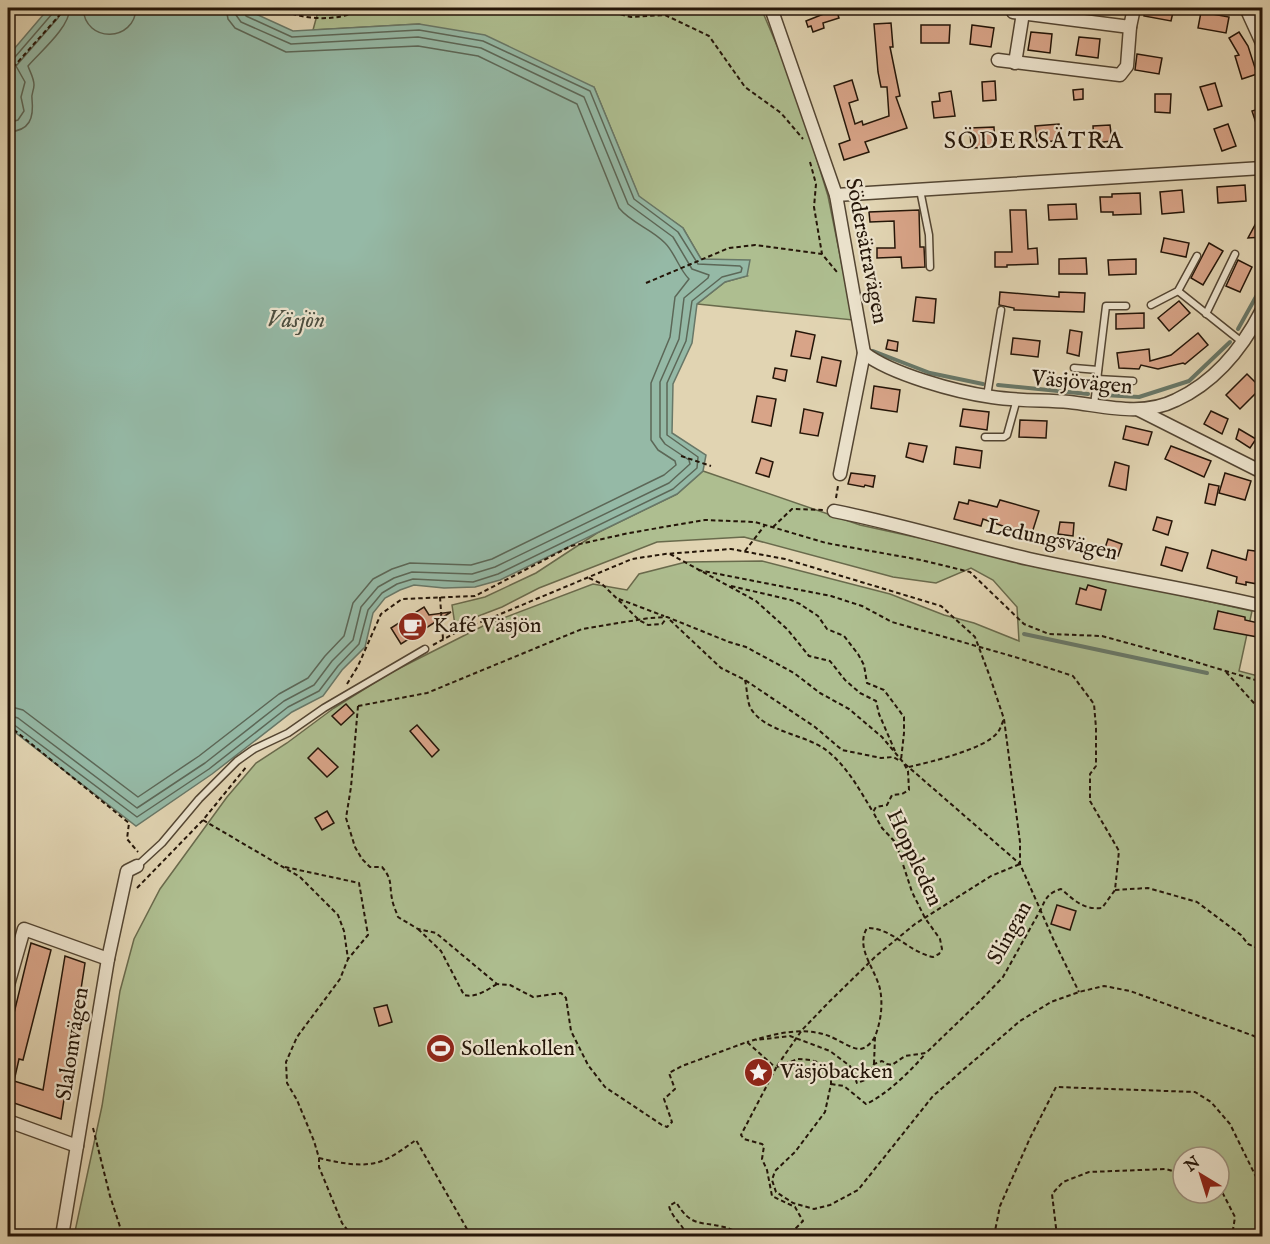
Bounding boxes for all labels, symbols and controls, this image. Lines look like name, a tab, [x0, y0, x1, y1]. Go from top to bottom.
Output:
district label: SÖDERSÄTRA	[944, 126, 1124, 157]
street label: Södersätravägen	[838, 176, 894, 327]
water label: Väsjön	[267, 305, 325, 336]
street label: Väsjövägen	[1029, 365, 1134, 401]
street label: Ledungsvägen	[984, 512, 1120, 568]
cafe icon: Kafé Väsjön	[396, 610, 428, 642]
place label: Kafé Väsjön	[433, 612, 542, 640]
street label: Hoppleden	[879, 805, 949, 911]
street label: Slingan	[981, 896, 1039, 970]
street label: Slalomvägen	[50, 985, 96, 1103]
sports icon: Sollenkollen	[424, 1033, 456, 1065]
place label: Sollenkollen	[461, 1035, 575, 1063]
place icon: Väsjöbacken	[743, 1056, 775, 1088]
place label: Väsjöbacken	[779, 1058, 893, 1086]
north arrow	[1171, 1145, 1231, 1205]
text: N	[1181, 1153, 1205, 1178]

